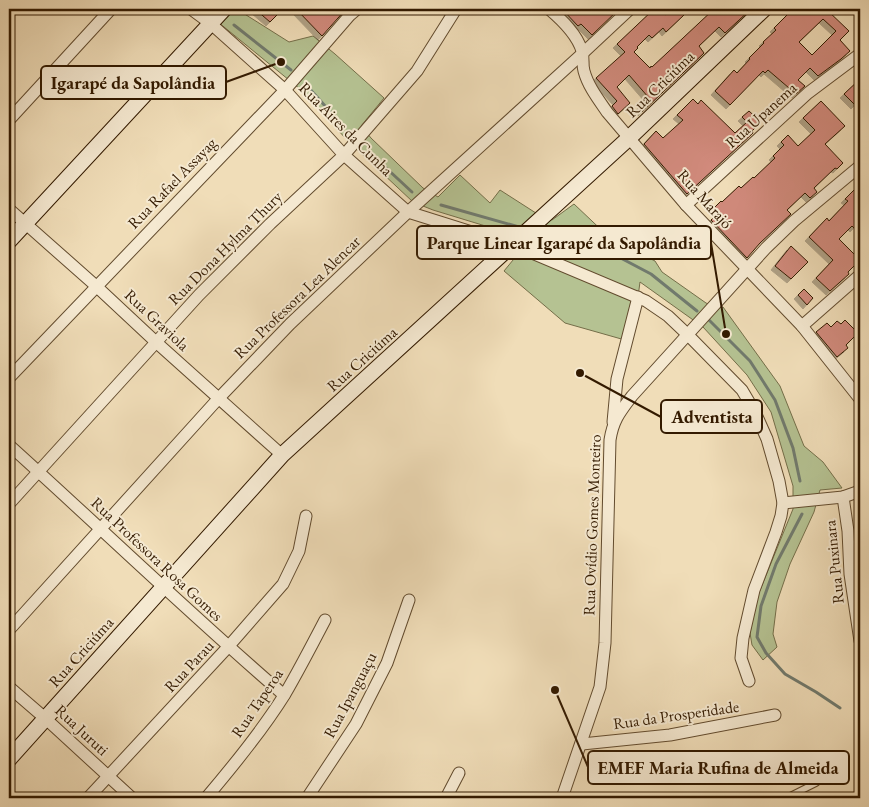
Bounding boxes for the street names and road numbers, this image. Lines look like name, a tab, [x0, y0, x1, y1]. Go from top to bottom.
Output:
street label: Rua Criciúma	[621, 46, 699, 122]
street label: Rua Aires da Cunha	[294, 77, 398, 181]
street label: Rua Upanema	[721, 77, 802, 153]
street label: Rua Rafael Assayag	[123, 132, 222, 233]
street label: Rua Marajó	[673, 165, 737, 233]
street label: Rua Dona Hylma Thury	[163, 186, 287, 310]
street label: Rua Professora Lea Alencar	[229, 231, 365, 363]
street label: Rua Graviola	[120, 285, 194, 356]
street label: Rua Criciúma	[322, 321, 402, 396]
street label: Rua Ovídio Gomes Monteiro	[578, 434, 606, 616]
street label: Rua Professora Rosa Gomes	[87, 492, 227, 626]
street label: Rua Puxinara	[819, 519, 849, 605]
street label: Rua Criciúma	[44, 612, 119, 692]
street label: Rua Parau	[159, 635, 219, 697]
street label: Rua Ipanguaçu	[319, 648, 382, 742]
street label: Rua Taperoa	[226, 664, 288, 742]
street label: Rua da Prosperidade	[612, 696, 740, 734]
street label: Rua Juruti	[51, 700, 113, 760]

